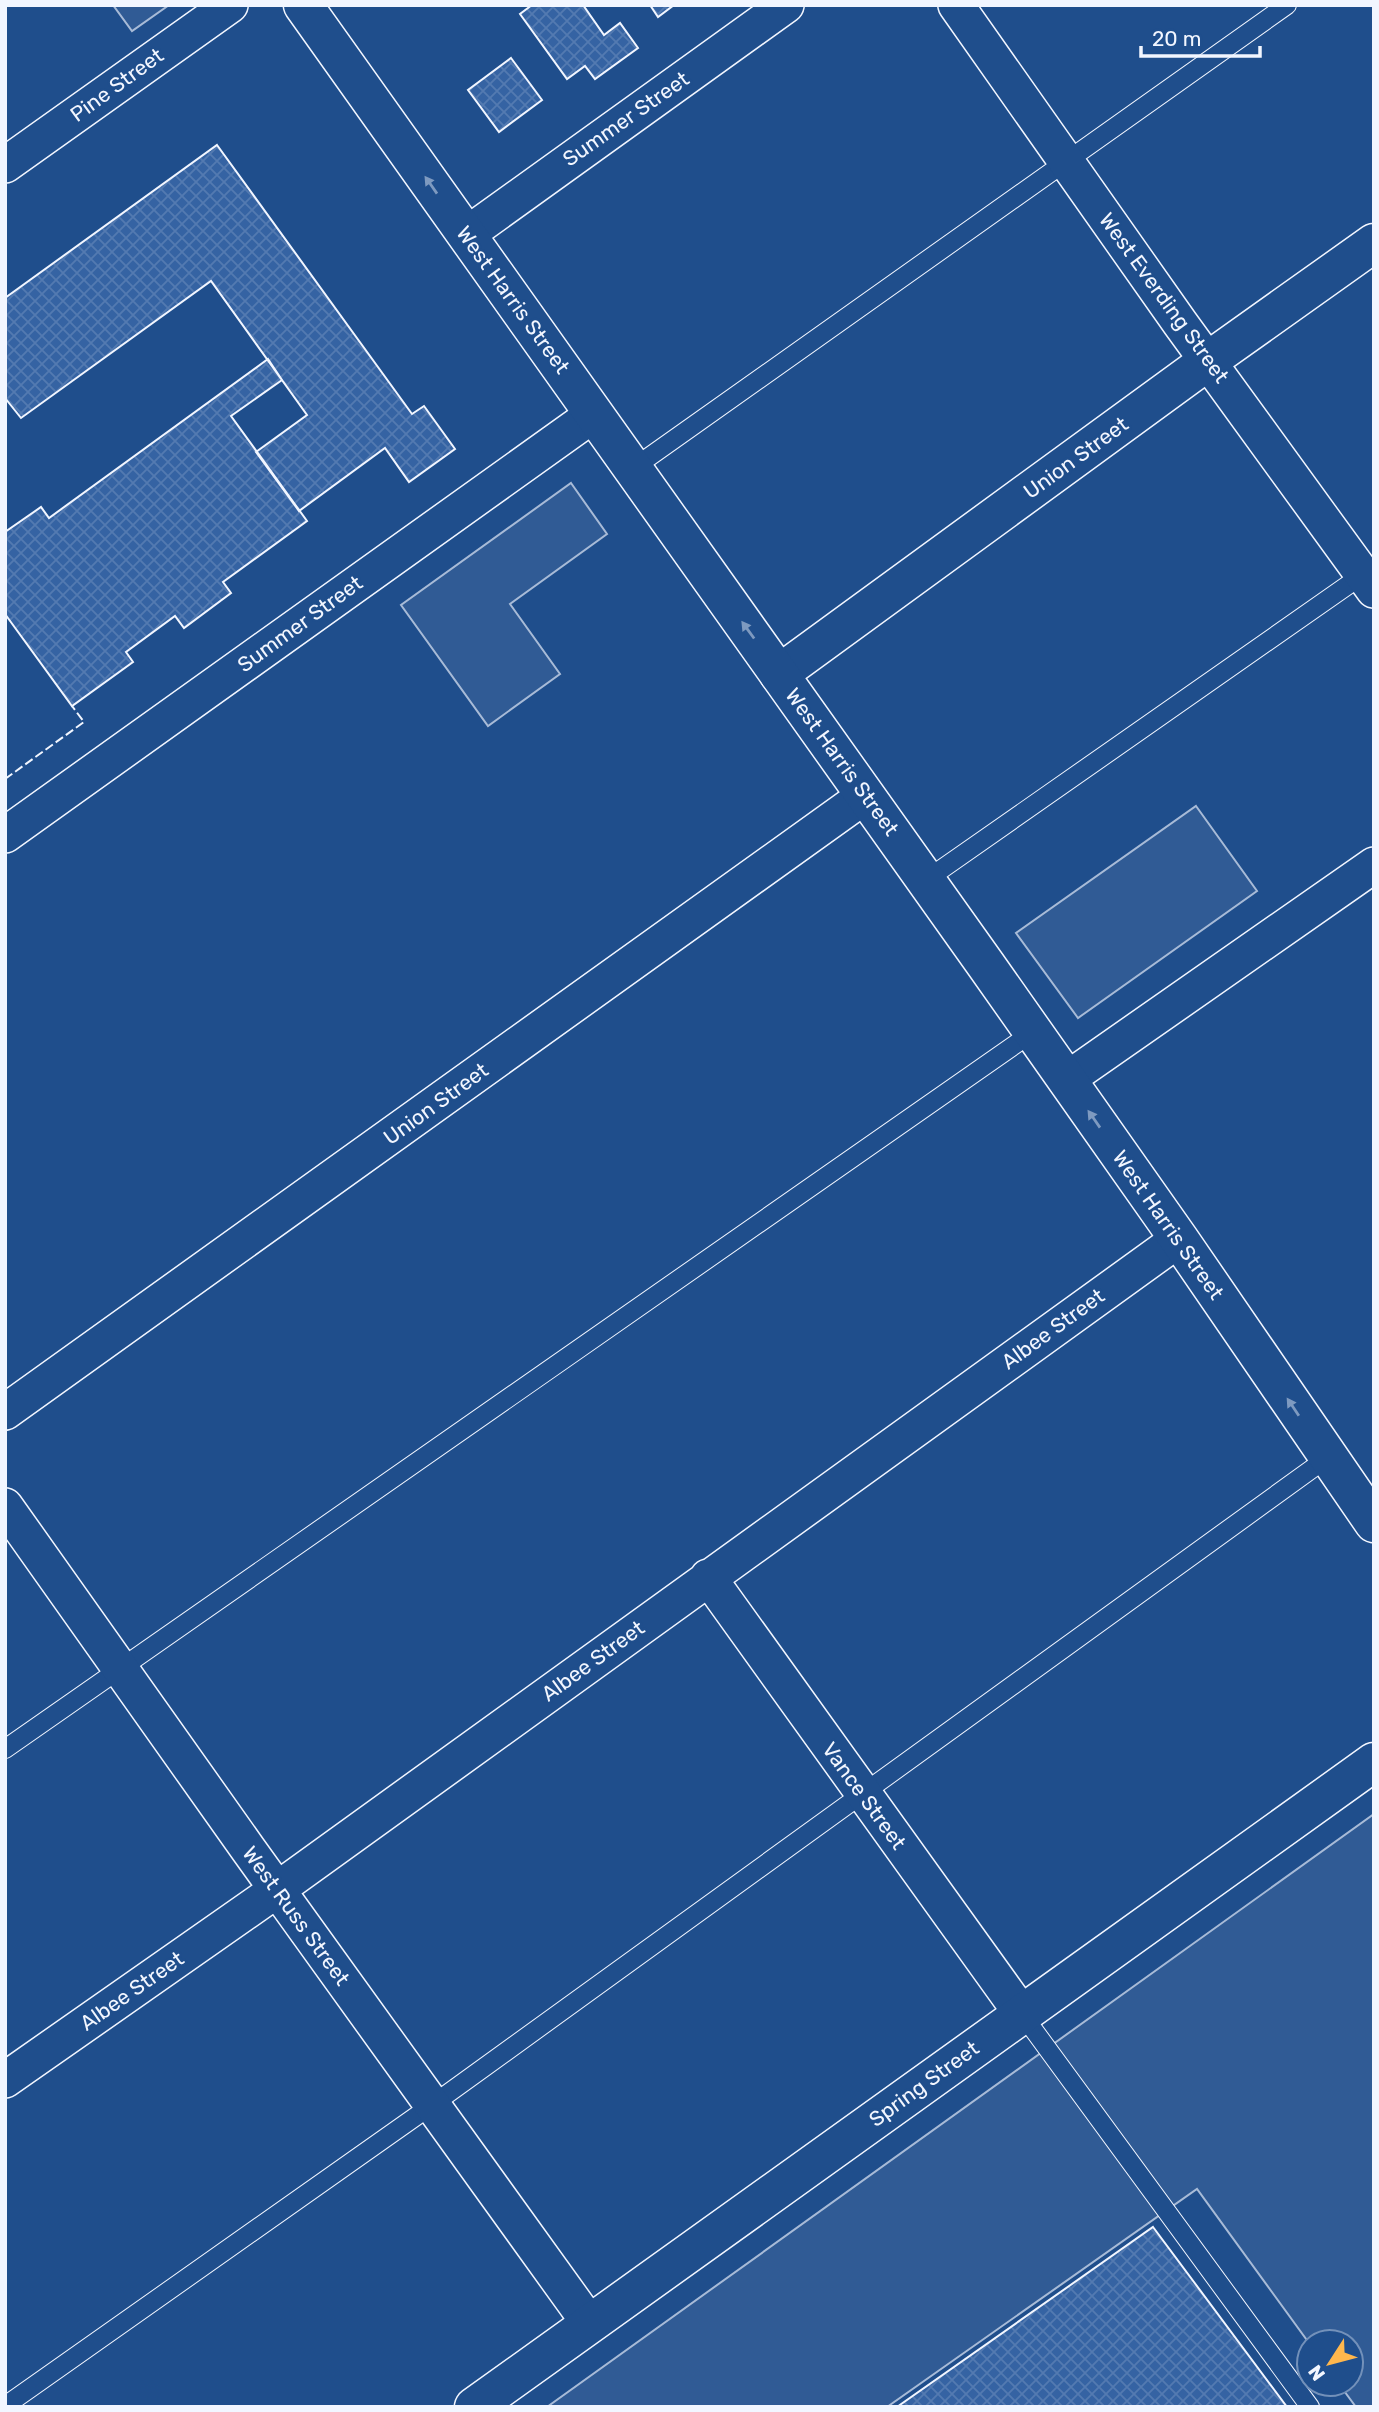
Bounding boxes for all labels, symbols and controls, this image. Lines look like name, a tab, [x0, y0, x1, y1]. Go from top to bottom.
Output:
scale bar	[1141, 14, 1260, 58]
text: 20 m	[1152, 26, 1201, 51]
street label: Pine Street	[65, 42, 168, 127]
street label: Summer Street	[558, 66, 694, 171]
one-way arrow	[424, 176, 438, 195]
street label: West Everding Street	[1094, 208, 1234, 388]
street label: West Harris Street	[451, 221, 575, 378]
street label: Union Street	[1019, 411, 1133, 504]
street label: Summer Street	[232, 570, 367, 677]
one-way arrow	[741, 621, 755, 639]
street label: West Harris Street	[780, 683, 904, 840]
street label: Union Street	[379, 1057, 493, 1150]
one-way arrow	[1087, 1110, 1101, 1128]
street label: West Harris Street	[1108, 1145, 1229, 1304]
street label: Albee Street	[996, 1283, 1109, 1374]
one-way arrow	[1286, 1398, 1300, 1416]
street label: Albee Street	[536, 1615, 649, 1706]
street label: Vance Street	[817, 1737, 912, 1854]
street label: West Russ Street	[238, 1841, 355, 1990]
street label: Albee Street	[75, 1946, 188, 2036]
street label: Spring Street	[864, 2035, 984, 2132]
north arrow	[1295, 2328, 1365, 2398]
text: N	[1303, 2360, 1330, 2385]

